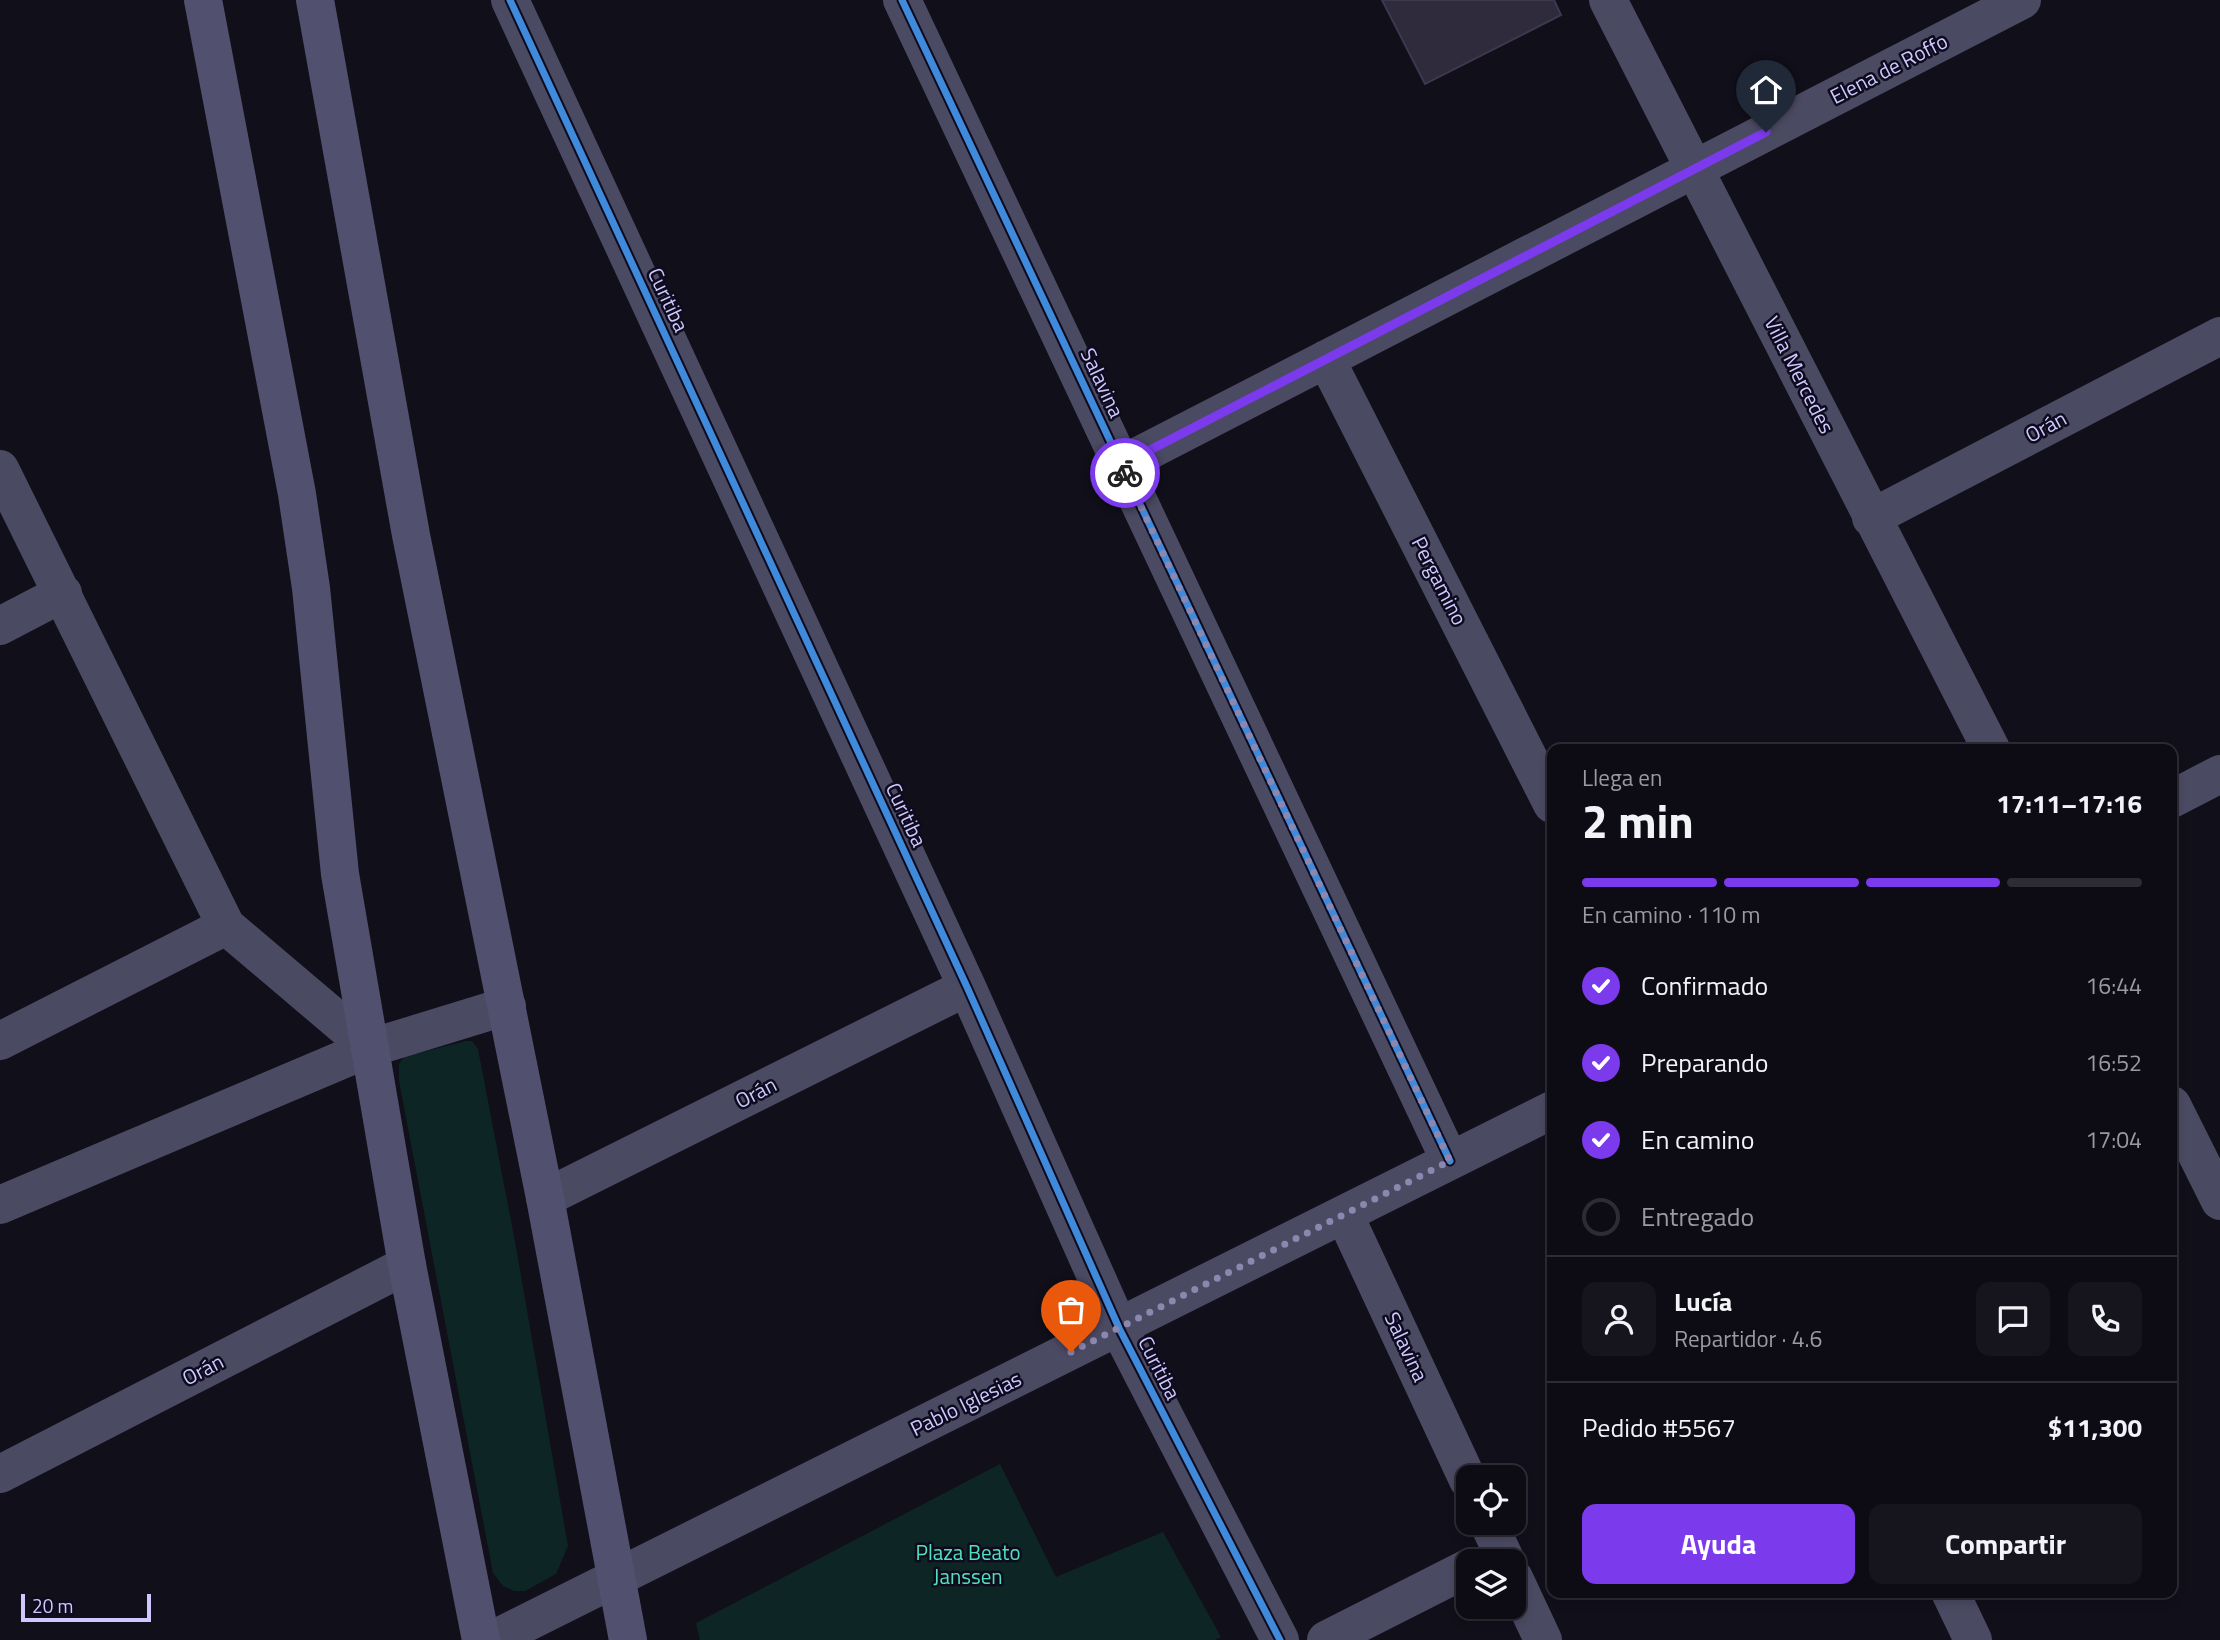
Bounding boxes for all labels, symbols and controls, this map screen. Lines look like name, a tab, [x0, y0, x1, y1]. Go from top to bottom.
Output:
street label: Elena de Roffo	[1824, 25, 1953, 112]
pin	[1736, 60, 1796, 132]
icon: home	[1747, 71, 1785, 109]
street label: Curitiba	[640, 262, 698, 337]
street label: Villa Mercedes	[1757, 310, 1843, 439]
street label: Salavina	[1073, 342, 1133, 423]
street label: Orán	[2019, 402, 2072, 450]
courier	[1090, 438, 1160, 508]
icon: bike	[1106, 454, 1144, 492]
street label: Pergamino	[1404, 531, 1476, 631]
text: Llega en	[1582, 760, 1662, 795]
street label: Curitiba	[878, 777, 936, 852]
text: 17:11–17:16	[1996, 784, 2142, 823]
text: 2 min	[1582, 786, 1694, 856]
text: En camino · 110 m	[1582, 897, 1760, 932]
text: Confirmado	[1641, 966, 1768, 1005]
icon: check	[1582, 967, 1620, 1005]
text: 16:44	[2085, 968, 2142, 1003]
text: Preparando	[1641, 1043, 1768, 1082]
icon: check	[1582, 1044, 1620, 1082]
text: 16:52	[2085, 1045, 2142, 1080]
street label: Orán	[729, 1068, 782, 1116]
text: En camino	[1641, 1120, 1755, 1159]
icon: check	[1582, 1121, 1620, 1159]
text: 17:04	[2085, 1122, 2142, 1157]
text: Entregado	[1641, 1197, 1754, 1236]
pin	[1041, 1280, 1101, 1352]
button: person	[1582, 1282, 1656, 1356]
text: Lucía	[1674, 1282, 1732, 1321]
button: chat	[1976, 1282, 2050, 1356]
button: phone	[2068, 1282, 2142, 1356]
icon: bag	[1052, 1291, 1090, 1329]
street label: Salavina	[1377, 1306, 1437, 1387]
text: Repartidor · 4.6	[1674, 1321, 1822, 1356]
street label: Curitiba	[1130, 1330, 1190, 1405]
street label: Orán	[176, 1345, 229, 1393]
street label: Pablo Iglesias	[904, 1362, 1027, 1444]
text: Pedido #5567	[1582, 1408, 1736, 1447]
text: $11,300	[2048, 1408, 2142, 1447]
map controls	[1456, 1465, 1526, 1619]
button: locate	[1456, 1465, 1526, 1535]
button: Ayuda	[1582, 1504, 1855, 1584]
button: Compartir	[1869, 1504, 2142, 1584]
park label: Plaza Beato Janssen	[915, 1536, 1021, 1592]
button: layers	[1456, 1549, 1526, 1619]
scale bar	[21, 1591, 150, 1623]
text: 20 m	[32, 1591, 73, 1620]

